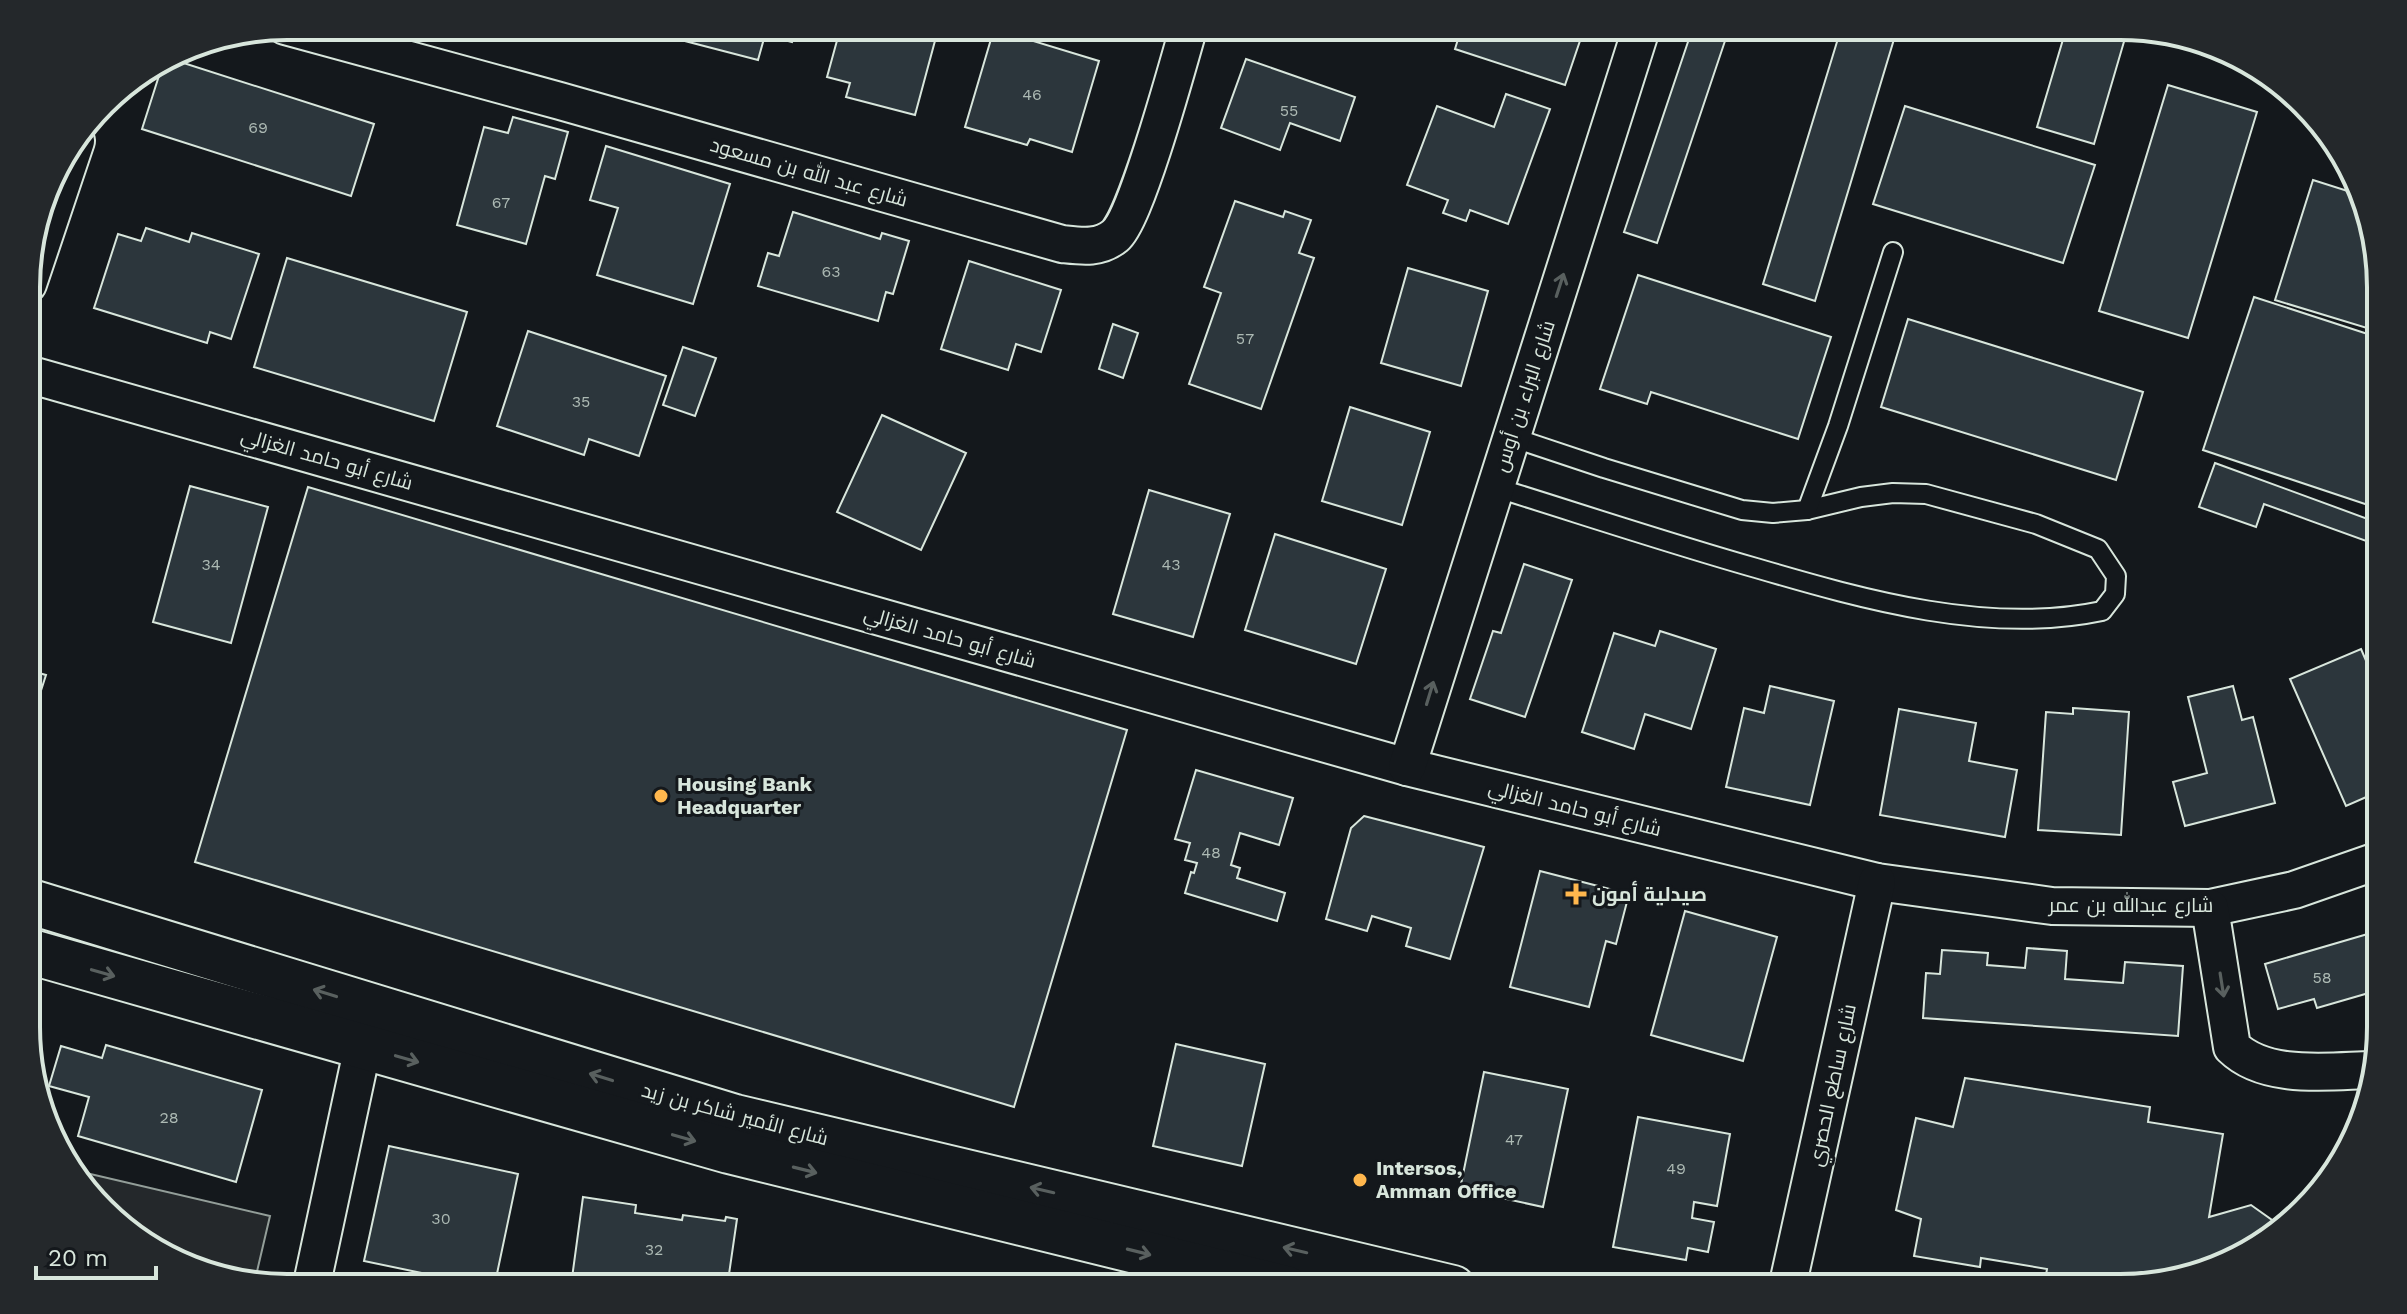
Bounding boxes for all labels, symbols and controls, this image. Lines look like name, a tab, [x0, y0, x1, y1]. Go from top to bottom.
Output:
house number: 46	[1022, 85, 1042, 104]
house number: 55	[1280, 101, 1298, 120]
house number: 69	[248, 118, 268, 137]
street label: شارع عبد الله بن مسعود	[707, 131, 911, 214]
house number: 67	[492, 193, 510, 212]
house number: 63	[821, 262, 841, 281]
one-way arrow	[1553, 272, 1568, 297]
street label: شارع البراء بن أوس	[1488, 317, 1562, 475]
house number: 57	[1236, 329, 1254, 348]
house number: 35	[572, 392, 590, 411]
street label: شارع أبو حامد الغزالي	[237, 423, 416, 499]
house number: 34	[201, 555, 221, 574]
house number: 43	[1161, 555, 1181, 574]
street label: شارع أبو حامد الغزالي	[860, 601, 1039, 677]
one-way arrow	[1423, 680, 1438, 706]
place label: Housing Bank Headquarter	[677, 772, 813, 819]
street label: شارع أبو حامد الغزالي	[1485, 775, 1664, 845]
marker: Housing Bank Headquarter	[652, 787, 670, 805]
house number: 48	[1201, 843, 1221, 862]
place label: صيدلية أمون	[1592, 880, 1707, 906]
marker: صيدلية أمون	[1567, 885, 1585, 903]
street label: شارع عبدالله بن عمر	[2048, 892, 2213, 919]
one-way arrow	[90, 966, 116, 981]
house number: 58	[2312, 968, 2332, 987]
one-way arrow	[2216, 972, 2231, 998]
one-way arrow	[313, 985, 339, 1000]
street label: شارع ساطع الحصري	[1803, 1002, 1865, 1169]
one-way arrow	[394, 1052, 420, 1067]
one-way arrow	[588, 1068, 613, 1083]
street label: شارع الأمير شاكر بن زيد	[639, 1078, 831, 1152]
house number: 28	[159, 1108, 179, 1127]
house number: 47	[1505, 1130, 1523, 1149]
one-way arrow	[671, 1132, 696, 1147]
place label: Intersos, Amman Office	[1376, 1156, 1517, 1203]
house number: 49	[1666, 1159, 1686, 1178]
one-way arrow	[791, 1163, 817, 1178]
marker: Intersos, Amman Office	[1351, 1171, 1369, 1189]
one-way arrow	[1030, 1182, 1056, 1197]
house number: 30	[431, 1209, 451, 1228]
scale bar	[36, 1230, 156, 1280]
house number: 32	[645, 1240, 663, 1259]
one-way arrow	[1283, 1242, 1309, 1257]
text: 20 m	[48, 1244, 108, 1272]
one-way arrow	[1125, 1245, 1151, 1260]

